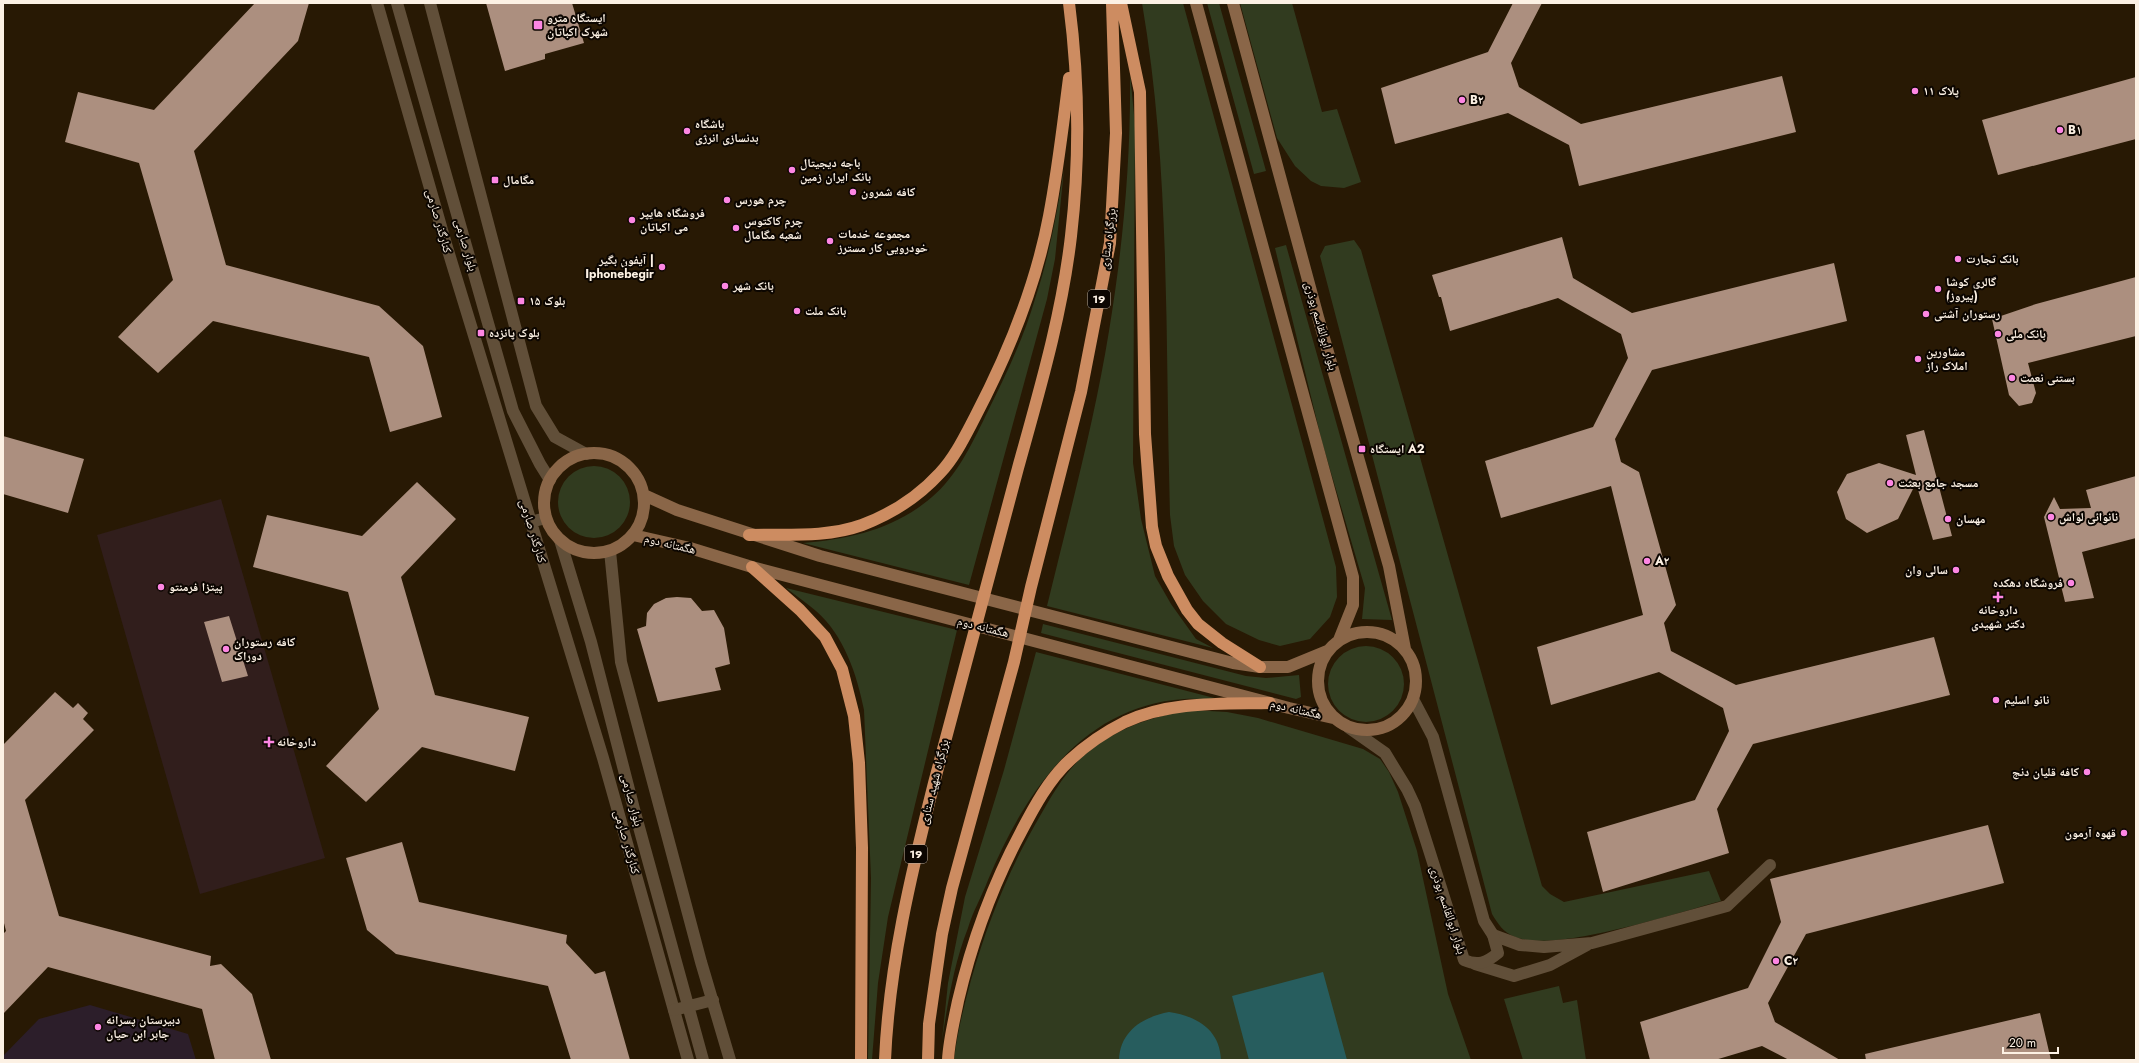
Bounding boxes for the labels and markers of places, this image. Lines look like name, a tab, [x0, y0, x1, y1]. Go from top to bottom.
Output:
place label: ایستگاه مترو شهرک اکباتان	[547, 9, 608, 41]
marker: ایستگاه مترو شهرک اکباتان	[532, 19, 544, 31]
place label: پلاک ۱۱	[1923, 82, 1959, 100]
marker: پلاک ۱۱	[1910, 86, 1920, 96]
place label: B۲	[1470, 91, 1484, 109]
marker: B۲	[1457, 95, 1467, 105]
place label: باشگاه بدنسازی انرژی	[695, 115, 759, 147]
place label: B۱	[2068, 121, 2082, 139]
marker: B۱	[2055, 125, 2065, 135]
marker: باشگاه بدنسازی انرژی	[682, 126, 692, 136]
place label: باجه دیجیتال بانک ایران زمین	[800, 154, 871, 186]
marker: باجه دیجیتال بانک ایران زمین	[787, 165, 797, 175]
place label: مگامال	[503, 171, 535, 189]
marker: مگامال	[490, 175, 500, 185]
place label: کافه شمرون	[861, 183, 916, 201]
marker: کافه شمرون	[848, 187, 858, 197]
place label: چرم هورس	[735, 191, 787, 209]
marker: چرم هورس	[722, 195, 732, 205]
place label: فروشگاه هایپر می اکباتان	[639, 204, 705, 236]
place label: چرم کاکتوس شعبه مگامال	[744, 212, 803, 244]
marker: فروشگاه هایپر می اکباتان	[627, 215, 637, 225]
marker: چرم کاکتوس شعبه مگامال	[731, 223, 741, 233]
place label: مجموعه خدمات خودرویی کار مسترز	[837, 225, 928, 257]
marker: مجموعه خدمات خودرویی کار مسترز	[825, 236, 835, 246]
place label: بانک تجارت	[1966, 250, 2019, 268]
place label: آیفون بگیر | Iphonebegir	[585, 251, 654, 283]
marker: بانک تجارت	[1953, 254, 1963, 264]
marker: آیفون بگیر | Iphonebegir	[657, 262, 667, 272]
place label: گالری کوشا (پیروز)	[1946, 273, 1997, 305]
place label: بانک شهر	[732, 277, 774, 295]
marker: بانک شهر	[720, 281, 730, 291]
marker: گالری کوشا (پیروز)	[1933, 284, 1943, 294]
place label: بلوک ۱۵	[529, 292, 565, 310]
marker: بلوک ۱۵	[516, 296, 526, 306]
place label: بانک ملت	[805, 302, 846, 320]
place label: رستوران آشتی	[1934, 305, 2001, 323]
marker: بانک ملت	[792, 306, 802, 316]
marker: رستوران آشتی	[1921, 309, 1931, 319]
place label: بلوک پانزده	[489, 324, 540, 342]
place label: بانک ملی	[2006, 325, 2046, 343]
marker: بلوک پانزده	[476, 328, 486, 338]
marker: بانک ملی	[1993, 329, 2003, 339]
place label: مشاورین املاک راز	[1925, 343, 1968, 375]
marker: مشاورین املاک راز	[1913, 354, 1923, 364]
place label: بستنی نعمت	[2020, 369, 2075, 387]
marker: بستنی نعمت	[2007, 373, 2017, 383]
place label: ایستگاه A2	[1370, 440, 1425, 458]
marker: ایستگاه A2	[1357, 444, 1367, 454]
place label: مسجد جامع بعثت	[1898, 474, 1979, 492]
marker: مسجد جامع بعثت	[1885, 478, 1895, 488]
place label: نانوائی لواش	[2059, 508, 2118, 526]
place label: مهسان	[1956, 510, 1986, 528]
marker: نانوائی لواش	[2046, 512, 2056, 522]
marker: مهسان	[1943, 514, 1953, 524]
place label: A۲	[1654, 552, 1670, 570]
marker: A۲	[1642, 556, 1652, 566]
place label: سالی وان	[1905, 561, 1948, 579]
marker: سالی وان	[1951, 565, 1961, 575]
place label: فروشگاه دهکده	[1993, 574, 2063, 592]
place label: پیتزا فرمنتو	[169, 578, 223, 596]
marker: فروشگاه دهکده	[2066, 578, 2076, 588]
marker: پیتزا فرمنتو	[156, 582, 166, 592]
marker: داروخانه دکتر شهیدی	[1993, 592, 2003, 602]
place label: داروخانه دکتر شهیدی	[1971, 601, 2025, 633]
place label: کافه رستوران دوراک	[234, 633, 296, 665]
marker: کافه رستوران دوراک	[221, 644, 231, 654]
place label: نانو اسلیم	[2004, 691, 2049, 709]
marker: نانو اسلیم	[1991, 695, 2001, 705]
place label: داروخانه	[277, 733, 316, 751]
marker: داروخانه	[264, 737, 274, 747]
place label: کافه قلیان دنج	[2012, 763, 2080, 781]
marker: کافه قلیان دنج	[2082, 767, 2092, 777]
place label: قهوه آرمون	[2065, 824, 2116, 842]
marker: قهوه آرمون	[2119, 828, 2129, 838]
place label: C۲	[1784, 952, 1798, 970]
marker: C۲	[1771, 956, 1781, 966]
place label: دبیرستان پسرانه جابر ابن حیان	[106, 1011, 180, 1043]
marker: دبیرستان پسرانه جابر ابن حیان	[93, 1022, 103, 1032]

